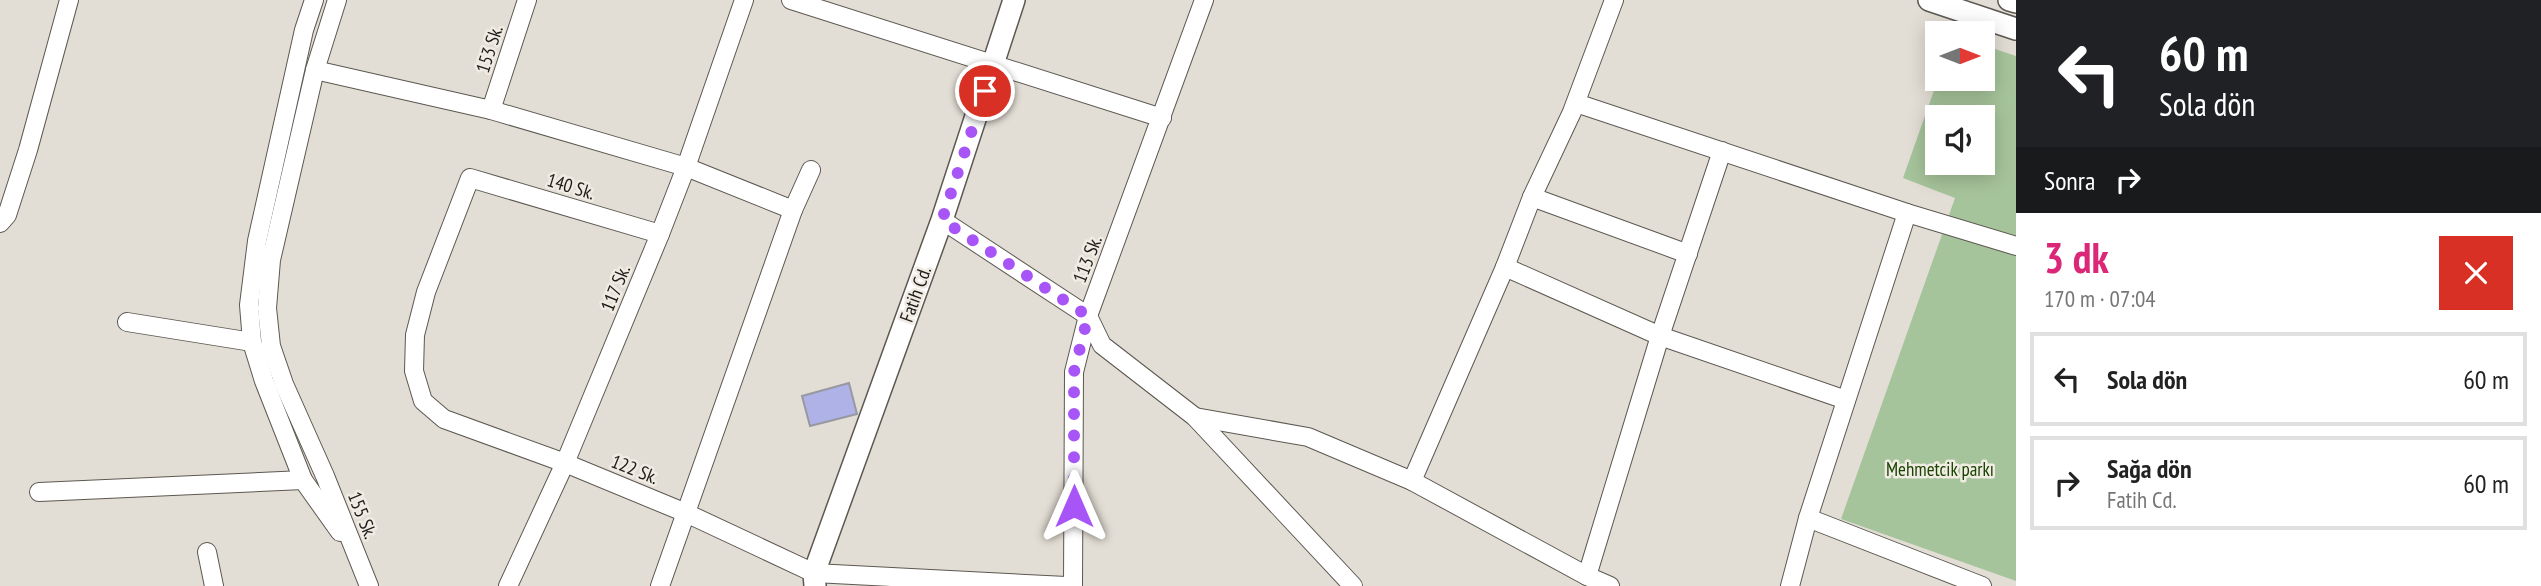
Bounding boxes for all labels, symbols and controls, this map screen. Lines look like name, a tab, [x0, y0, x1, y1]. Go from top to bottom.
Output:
north arrow	[1925, 21, 1995, 91]
map controls	[1925, 21, 1995, 175]
text: 60 m	[2159, 21, 2248, 85]
street label: 153 Sk.	[470, 22, 508, 76]
icon: left	[2044, 28, 2135, 119]
pin	[955, 61, 1015, 121]
icon: arrive	[966, 72, 1004, 110]
text: Sola dön	[2159, 83, 2255, 125]
button: sound	[1925, 105, 1995, 175]
icon: right	[2109, 161, 2147, 199]
text: Sonra	[2044, 164, 2095, 197]
street label: 140 Sk.	[544, 167, 598, 205]
text: 3 dk	[2044, 230, 2109, 285]
street label: 113 Sk.	[1067, 232, 1107, 286]
button: close	[2439, 236, 2513, 310]
street label: 117 Sk.	[595, 261, 635, 315]
street label: Fatih Cd.	[894, 263, 936, 325]
text: 170 m · 07:04	[2044, 284, 2156, 313]
icon: left	[2048, 360, 2086, 398]
text: Sola dön	[2107, 363, 2187, 396]
text: 60 m	[2463, 363, 2509, 396]
street label: 122 Sk.	[608, 449, 662, 489]
text: Sağa dön	[2107, 452, 2192, 485]
park label: Mehmetcik parkı	[1886, 457, 1994, 481]
icon: right	[2048, 464, 2086, 502]
text: 60 m	[2463, 467, 2509, 500]
position arrow	[1037, 469, 1111, 543]
text: Fatih Cd.	[2107, 485, 2177, 514]
street label: 155 Sk.	[343, 488, 383, 542]

